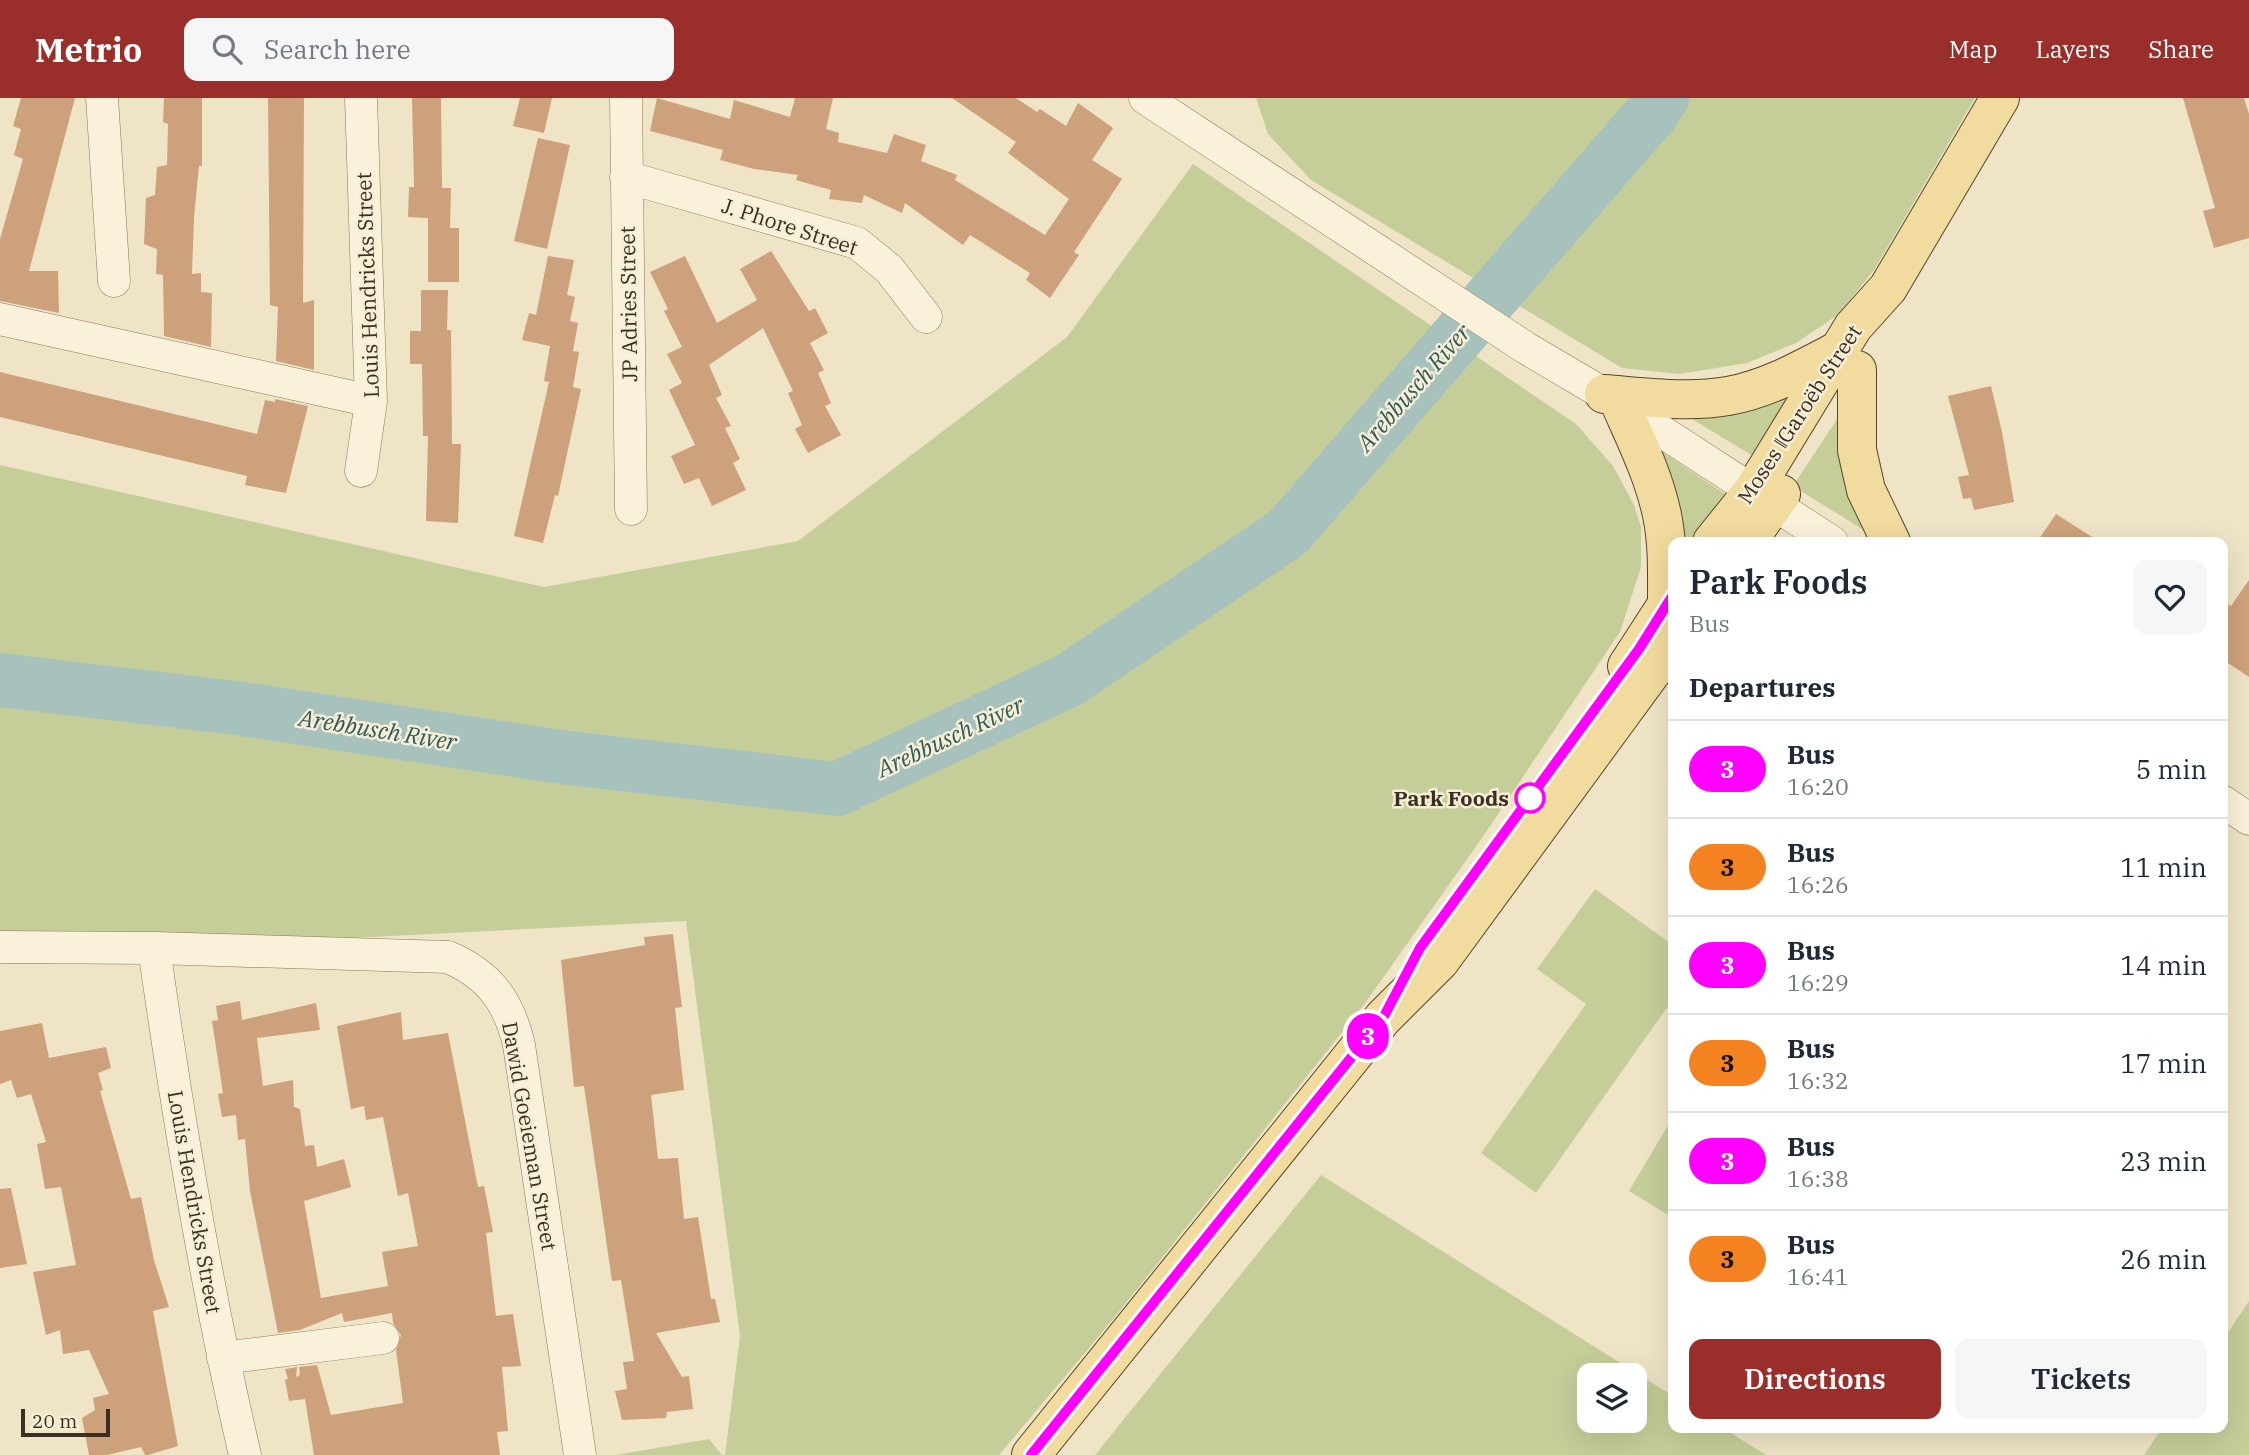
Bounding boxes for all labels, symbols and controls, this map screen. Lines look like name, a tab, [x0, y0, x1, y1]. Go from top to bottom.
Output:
search box	[184, 18, 674, 81]
text: Metrio	[35, 28, 142, 71]
icon: search	[208, 30, 246, 68]
text: Search here	[264, 32, 411, 66]
text: Map	[1949, 33, 1997, 65]
text: Layers	[2035, 33, 2110, 65]
text: Share	[2148, 33, 2214, 65]
street label: Louis Hendricks Street	[349, 172, 385, 398]
street label: J. Phore Street	[718, 191, 862, 261]
street label: JP Adries Street	[613, 226, 643, 382]
water label: Arebbusch River	[1348, 316, 1477, 458]
street label: Moses ǁGaroëb Street	[1730, 319, 1868, 509]
text: Park Foods	[1689, 560, 1868, 603]
button: heart	[2133, 560, 2207, 634]
text: Bus	[1689, 608, 1730, 638]
text: Departures	[1689, 670, 1835, 704]
water label: Arebbusch River	[870, 688, 1029, 784]
water label: Arebbusch River	[295, 701, 460, 756]
text: Bus	[1787, 737, 1835, 771]
text: 5 min	[2136, 752, 2207, 786]
text: 3	[1720, 753, 1735, 785]
text: 16:20	[1787, 771, 1849, 801]
marker: Park Foods	[1515, 783, 1545, 813]
place label: Park Foods	[1394, 784, 1509, 812]
text: Bus	[1787, 835, 1835, 869]
text: 11 min	[2120, 850, 2207, 884]
text: 3	[1720, 851, 1735, 883]
text: 16:26	[1787, 869, 1849, 899]
text: Bus	[1787, 933, 1835, 967]
text: 14 min	[2120, 948, 2207, 982]
text: 3	[1720, 949, 1735, 981]
text: 16:29	[1787, 967, 1849, 997]
line badge: 3	[1345, 1013, 1391, 1059]
street label: Dawid Goeieman Street	[496, 1019, 564, 1253]
text: 3	[1361, 1020, 1375, 1052]
text: Bus	[1787, 1031, 1835, 1065]
text: 17 min	[2120, 1046, 2207, 1080]
text: 3	[1720, 1047, 1735, 1079]
text: 16:32	[1787, 1065, 1849, 1095]
street label: Louis Hendricks Street	[162, 1088, 228, 1316]
text: Bus	[1787, 1129, 1835, 1163]
text: 23 min	[2120, 1144, 2207, 1178]
text: 3	[1720, 1145, 1735, 1177]
text: 16:38	[1787, 1163, 1849, 1193]
text: Bus	[1787, 1227, 1835, 1261]
text: 26 min	[2120, 1242, 2207, 1276]
text: 3	[1720, 1243, 1735, 1275]
text: 16:41	[1787, 1261, 1849, 1291]
button: Directions	[1689, 1339, 1941, 1419]
button: Tickets	[1955, 1339, 2207, 1419]
map controls	[1577, 1363, 1647, 1433]
button: layers	[1577, 1363, 1647, 1433]
scale bar	[21, 1406, 110, 1438]
text: 20 m	[32, 1409, 77, 1433]

